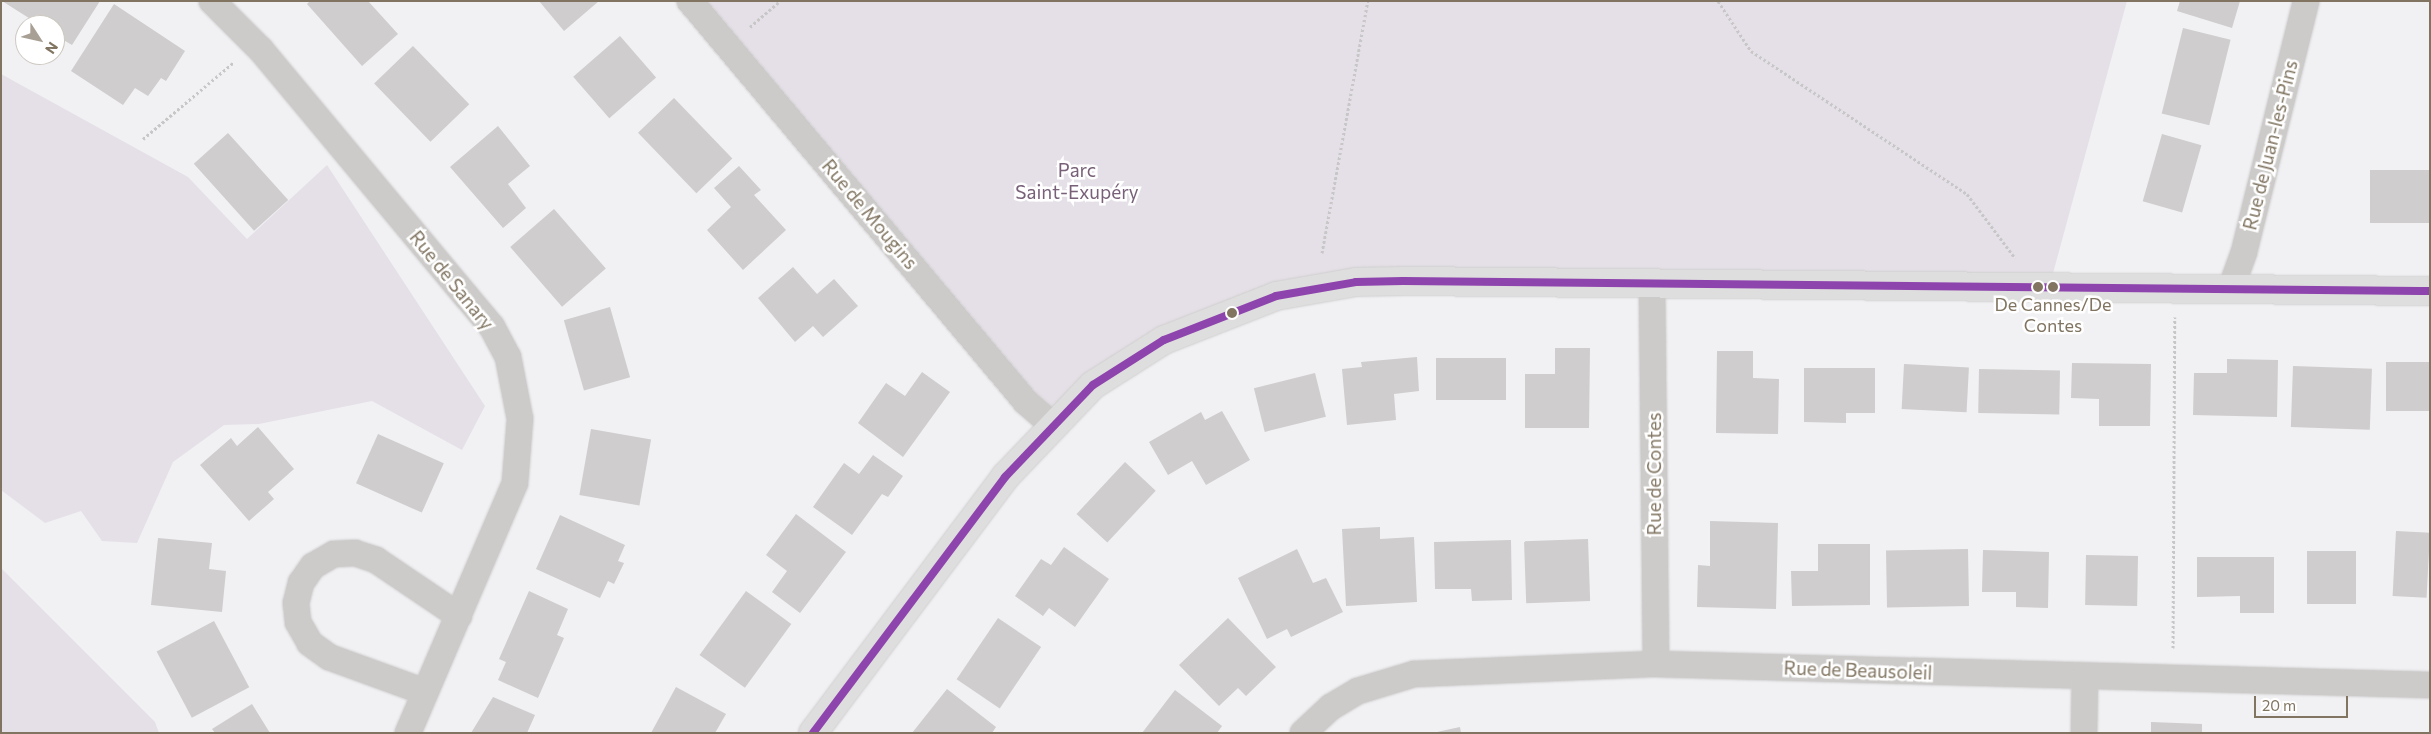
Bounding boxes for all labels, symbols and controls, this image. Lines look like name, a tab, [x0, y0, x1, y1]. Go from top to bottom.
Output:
north arrow	[15, 15, 65, 65]
text: N	[42, 39, 62, 57]
street label: Rue de Juan-les-Pins	[2238, 58, 2302, 232]
street label: Rue de Mougins	[817, 154, 923, 274]
park label: Parc Saint-Exupéry	[1015, 159, 1139, 203]
street label: Rue de Sanary	[405, 226, 499, 334]
unlabelled marker	[2033, 282, 2043, 292]
marker: De Cannes/De Contes	[2048, 282, 2058, 292]
place label: De Cannes/De Contes	[1994, 294, 2112, 336]
unlabelled marker	[1227, 308, 1237, 318]
street label: Rue de Contes	[1643, 412, 1665, 536]
street label: Rue de Beausoleil	[1783, 656, 1933, 684]
scale bar	[2256, 686, 2350, 718]
text: 20 m	[2262, 696, 2296, 714]

